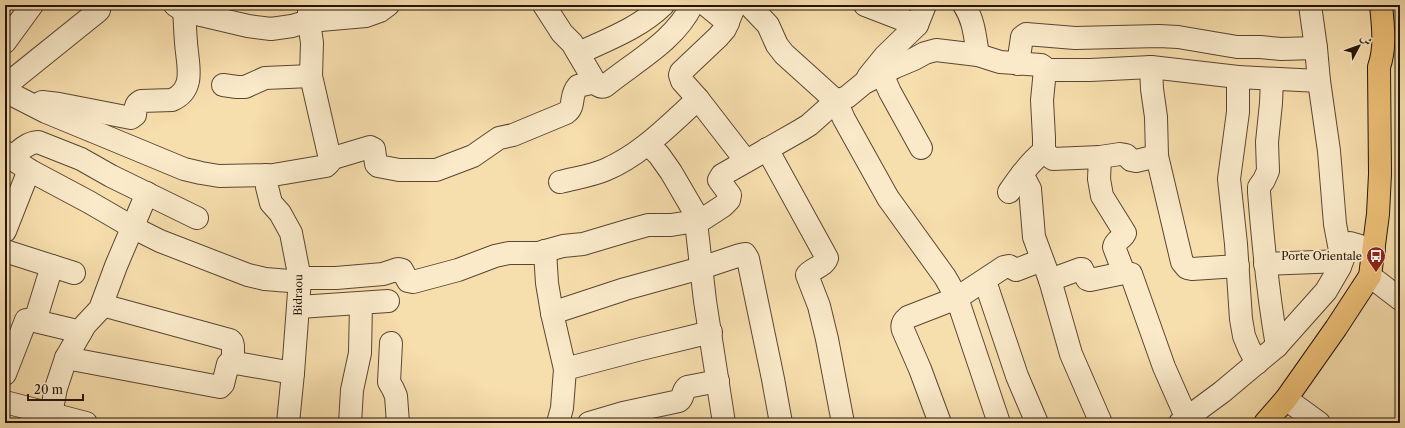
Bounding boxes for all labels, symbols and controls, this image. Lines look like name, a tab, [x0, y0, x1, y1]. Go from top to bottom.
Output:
north arrow	[1339, 26, 1379, 66]
text: ش	[1358, 31, 1375, 48]
bus stop icon: Porte Orientale	[1365, 245, 1387, 273]
place label: Porte Orientale	[1281, 249, 1362, 263]
street label: Bidraou	[291, 274, 305, 316]
scale bar	[28, 376, 83, 402]
text: 20 m	[34, 382, 63, 397]

